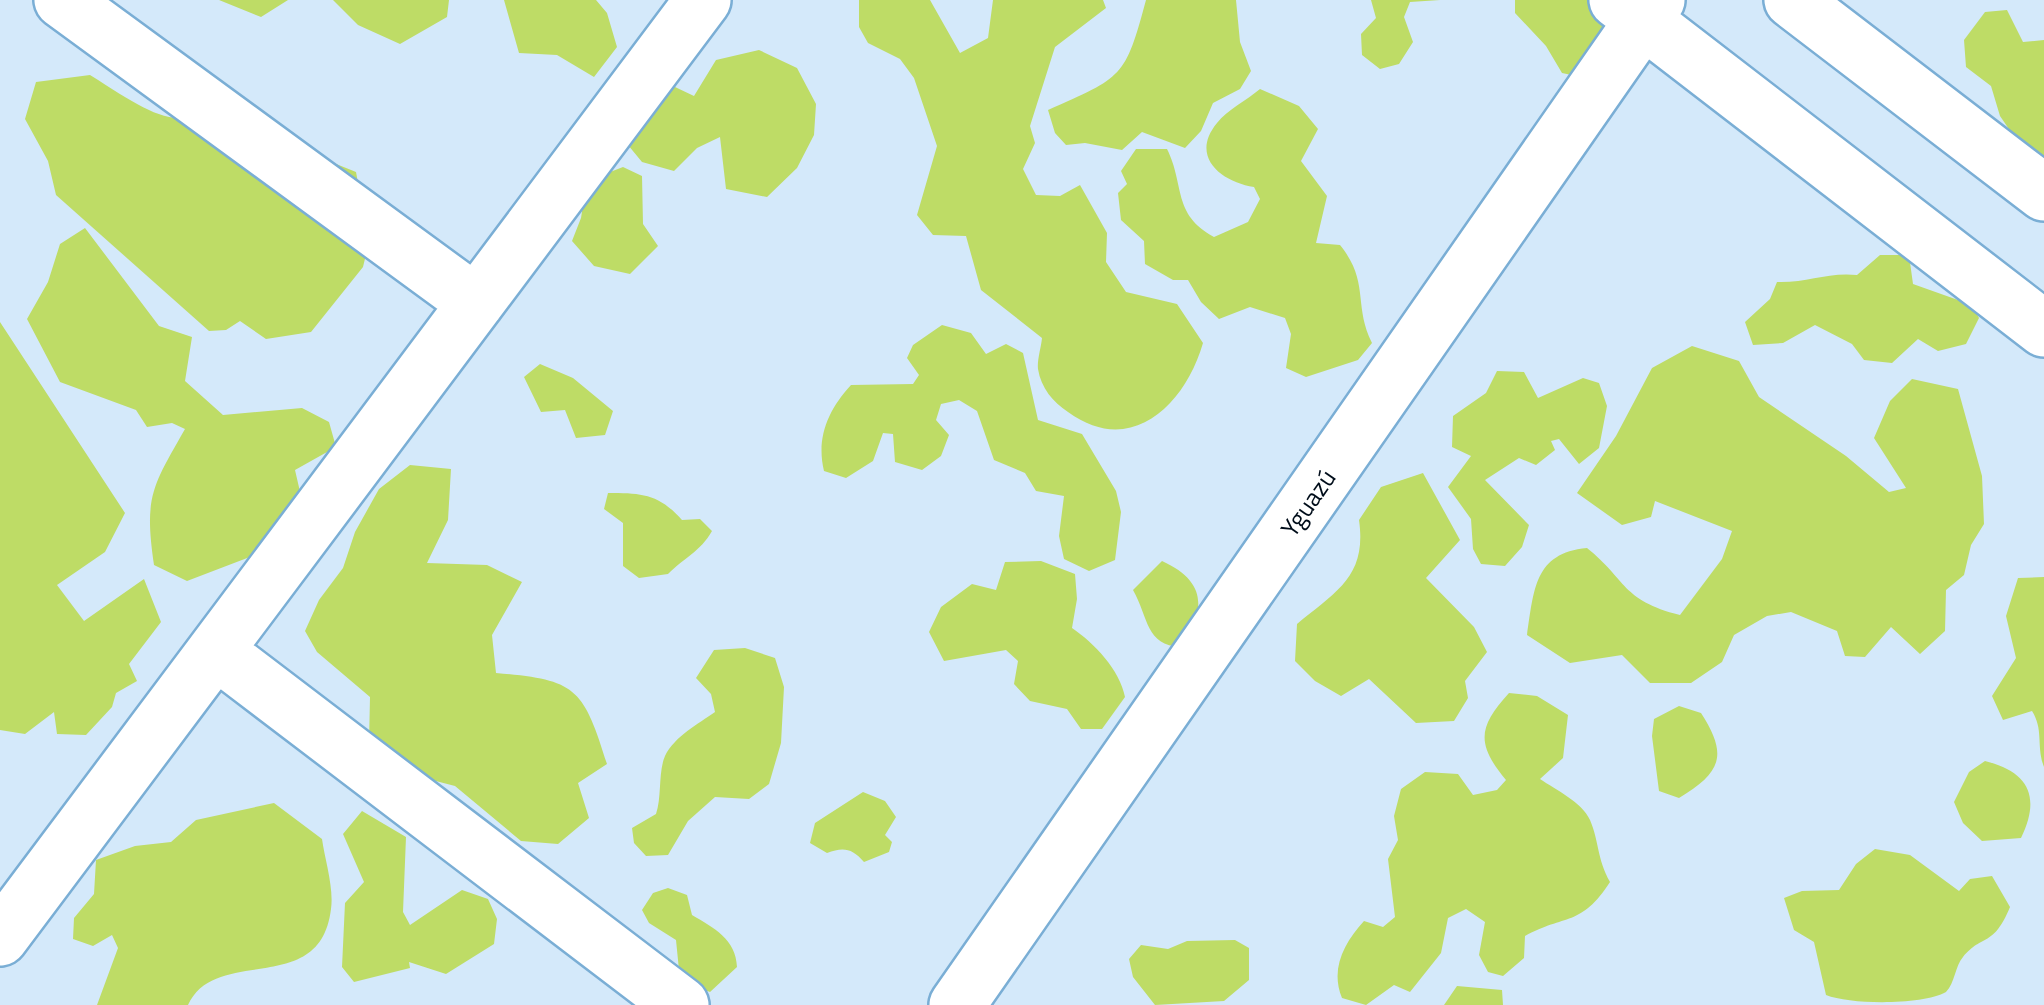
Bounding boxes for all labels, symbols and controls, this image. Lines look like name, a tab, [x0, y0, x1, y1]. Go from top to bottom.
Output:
street label: Yguazú	[1271, 461, 1345, 545]

